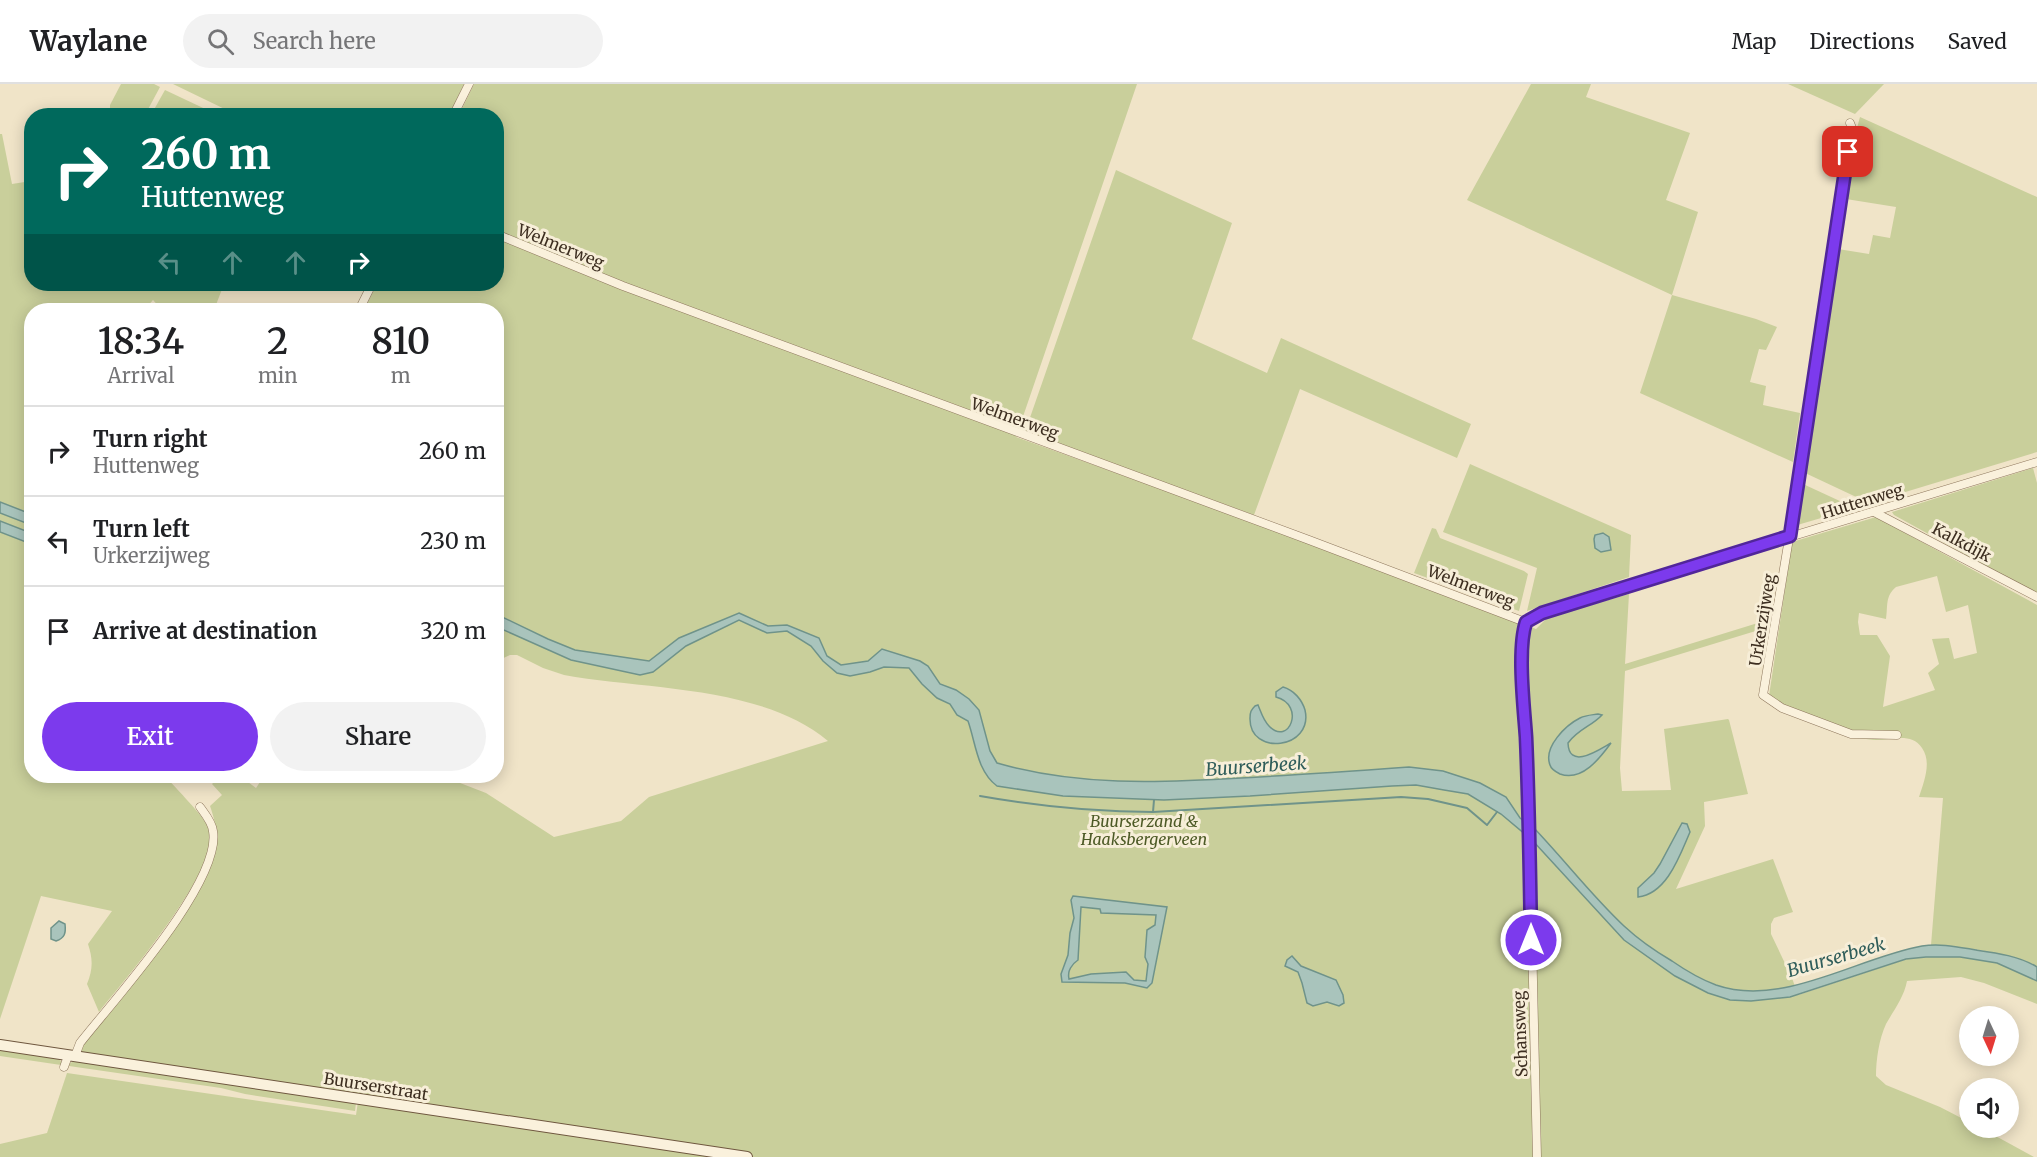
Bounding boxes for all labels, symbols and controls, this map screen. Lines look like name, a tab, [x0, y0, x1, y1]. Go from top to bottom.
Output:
search box	[183, 14, 603, 68]
text: Waylane	[30, 23, 147, 59]
icon: search	[204, 25, 237, 58]
text: Search here	[252, 27, 376, 55]
text: Map	[1732, 28, 1776, 55]
text: Directions	[1809, 28, 1914, 55]
text: Saved	[1947, 28, 2007, 55]
pin	[1822, 126, 1873, 177]
text: 260 m	[141, 128, 271, 180]
icon: right	[42, 132, 120, 210]
icon: arrive	[1831, 135, 1864, 168]
text: Huttenweg	[141, 180, 284, 214]
street label: Welmerweg	[514, 219, 608, 273]
icon: left	[153, 246, 186, 279]
icon: ahead	[216, 246, 249, 279]
icon: ahead	[279, 246, 312, 279]
icon: right	[342, 246, 375, 279]
text: 18:34	[98, 319, 184, 364]
text: 2	[267, 319, 288, 364]
text: 810	[371, 319, 430, 364]
text: Arrival	[108, 363, 174, 388]
text: min	[258, 363, 298, 388]
text: m	[391, 363, 411, 388]
street label: Welmerweg	[967, 393, 1062, 443]
text: Turn right	[93, 425, 207, 453]
icon: right	[42, 435, 75, 468]
text: 260 m	[419, 437, 486, 465]
text: Huttenweg	[93, 453, 199, 478]
street label: Huttenweg	[1819, 479, 1906, 523]
text: Turn left	[93, 515, 190, 543]
street label: Kalkdijk	[1929, 518, 1996, 566]
icon: left	[42, 525, 75, 558]
text: 230 m	[420, 527, 486, 555]
text: Urkerzijweg	[93, 543, 210, 568]
street label: Welmerweg	[1424, 560, 1518, 612]
street label: Urkerzijweg	[1745, 572, 1779, 668]
icon: arrive	[42, 615, 75, 648]
text: Arrive at destination	[93, 617, 317, 645]
text: 320 m	[420, 617, 486, 645]
button: Exit	[42, 702, 258, 771]
button: Share	[270, 702, 486, 771]
water label: Buurserbeek	[1205, 751, 1307, 781]
park label: Buurserzand & Haaksbergerveen	[1080, 811, 1207, 849]
position arrow	[1499, 908, 1563, 972]
water label: Buurserbeek	[1784, 932, 1888, 982]
street label: Schansweg	[1508, 990, 1532, 1078]
north arrow	[1959, 1006, 2019, 1066]
map controls	[1959, 1006, 2019, 1138]
street label: Buurserstraat	[322, 1068, 430, 1104]
button: sound	[1959, 1078, 2019, 1138]

